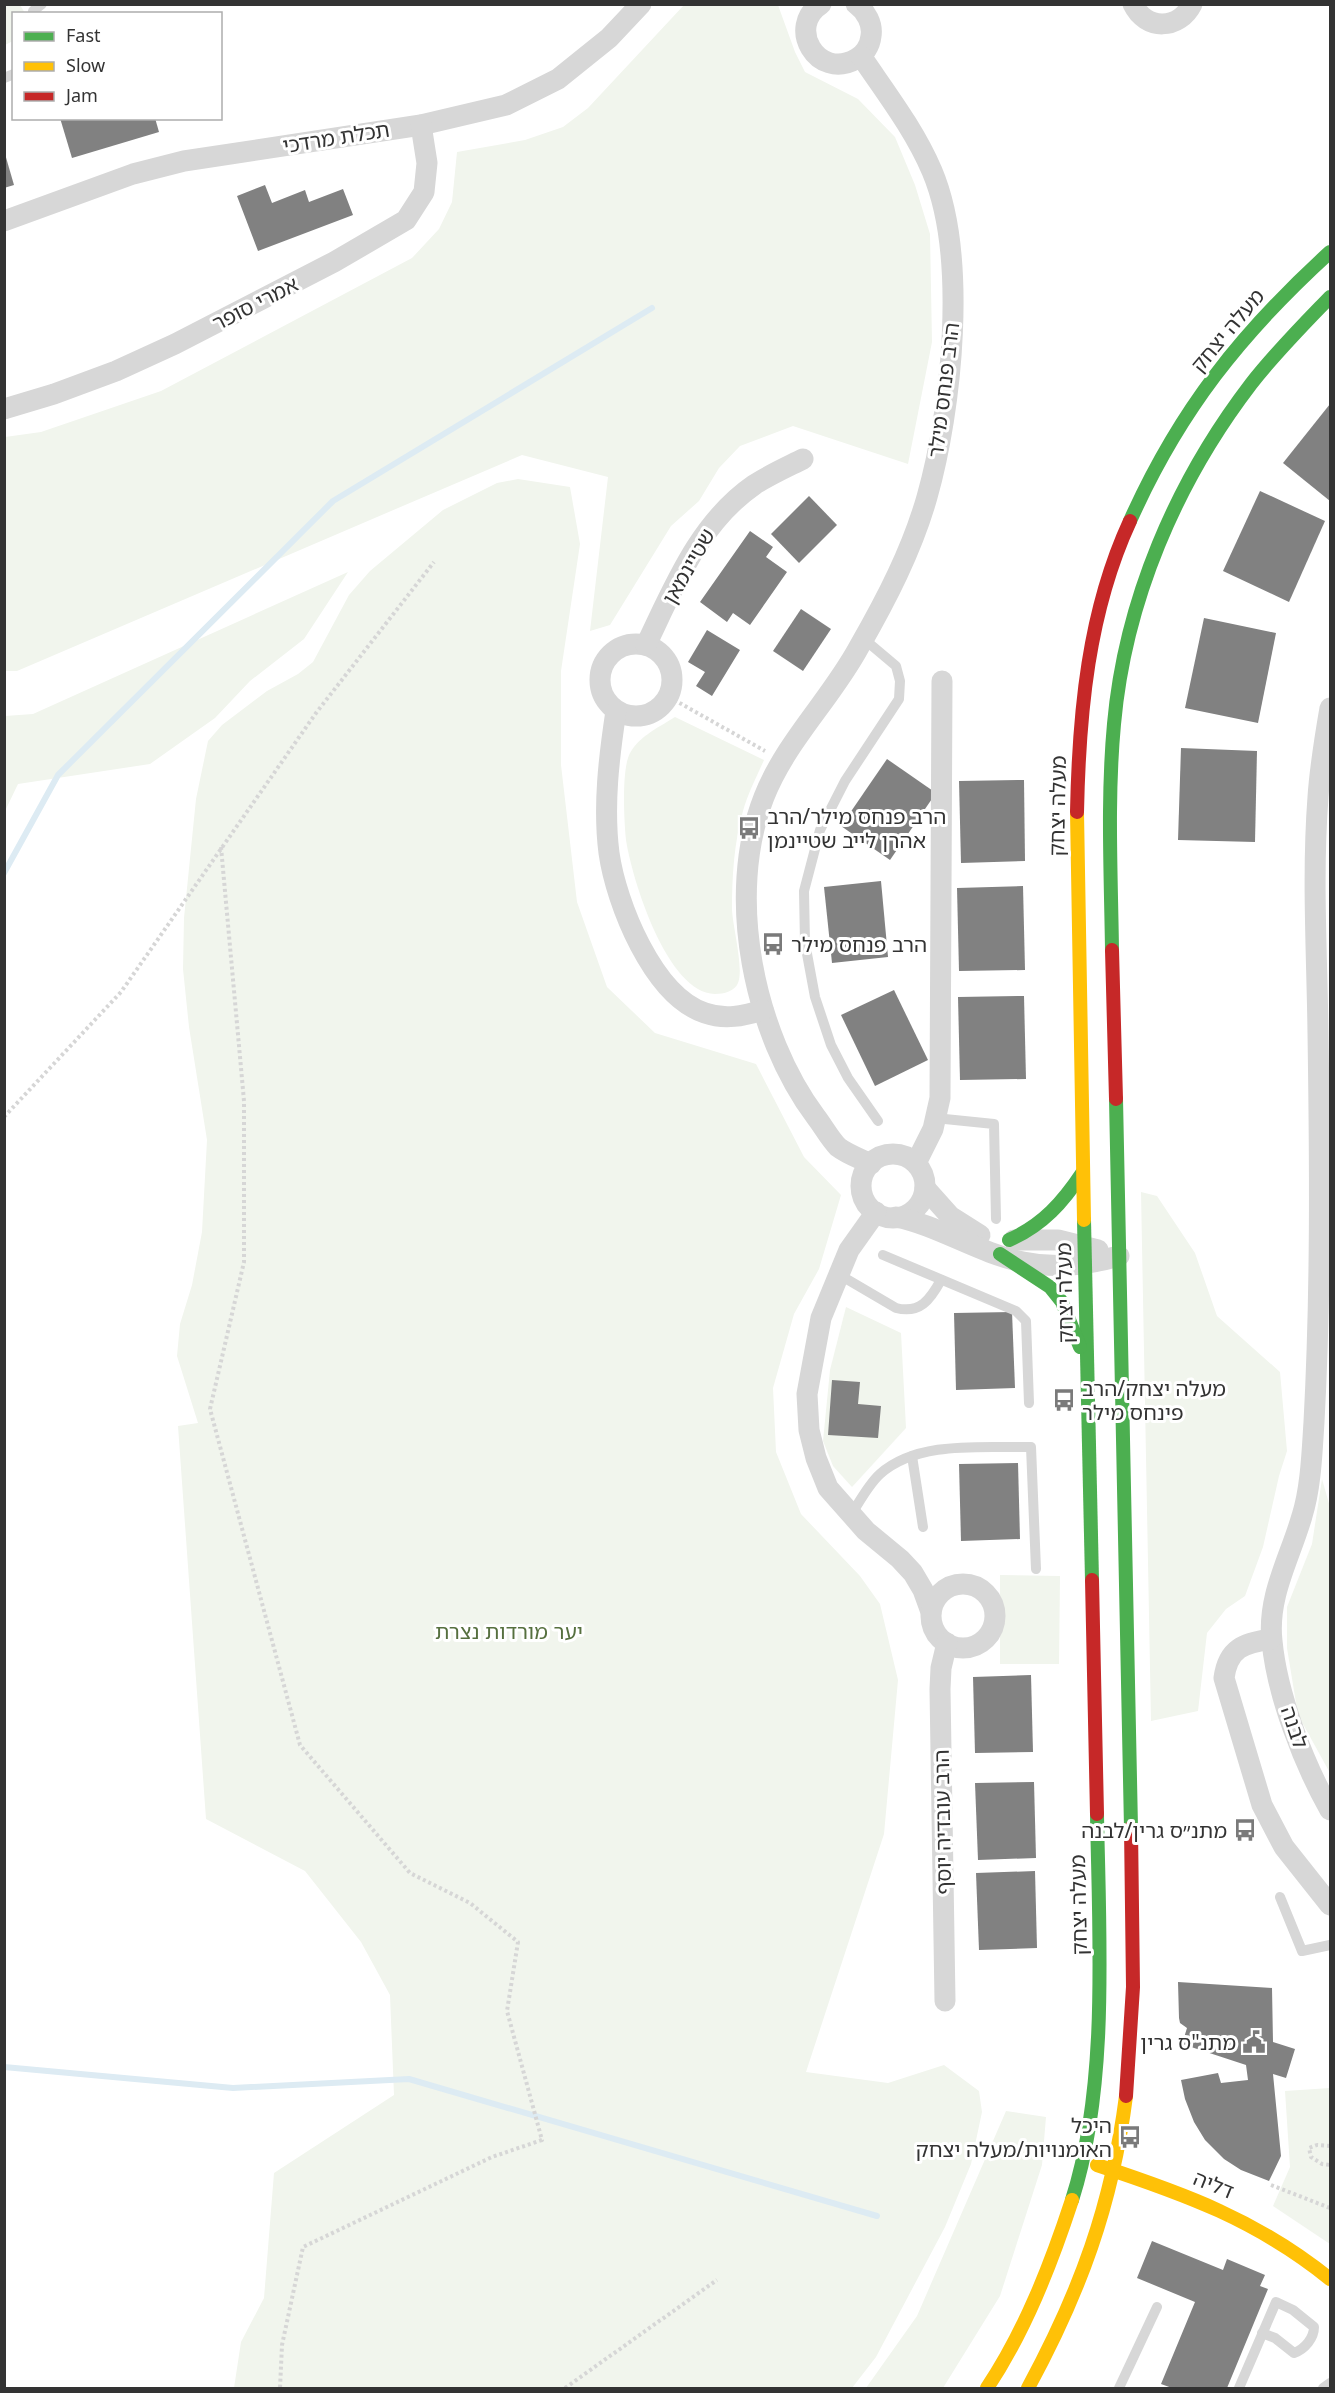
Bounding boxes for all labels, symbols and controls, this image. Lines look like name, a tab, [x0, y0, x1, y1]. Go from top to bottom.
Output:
legend	[12, 12, 222, 120]
text: Fast	[66, 23, 101, 47]
text: Slow	[66, 53, 105, 77]
text: Jam	[64, 83, 98, 107]
street label: תכלת מרדכי	[280, 115, 392, 159]
street label: אמרי סופר	[207, 269, 303, 337]
street label: מעלה יצחק	[1184, 282, 1270, 378]
street label: הרב פנחס מילר	[921, 321, 965, 459]
street label: שטיינמאן	[655, 523, 721, 609]
street label: מעלה יצחק	[1042, 755, 1072, 857]
place label: הרב פנחס מילר/הרב אהרן לייב שטיינמן	[767, 802, 946, 854]
bus stop icon: הרב פנחס מילר/הרב אהרן לייב שטיינמן	[736, 815, 762, 841]
place label: הרב פנחס מילר	[791, 930, 927, 958]
bus stop icon: הרב פנחס מילר	[760, 931, 786, 957]
street label: מעלה יצחק	[1049, 1242, 1079, 1344]
place label: מעלה יצחק/הרב פינחס מילר	[1082, 1374, 1226, 1426]
bus stop icon: מעלה יצחק/הרב פינחס מילר	[1051, 1387, 1077, 1413]
park label: יער מורדות נצרת	[435, 1617, 583, 1645]
street label: לבנה	[1275, 1702, 1315, 1752]
street label: הרב עובדיה יוסף	[927, 1749, 957, 1895]
place label: מתנ״ס גרין/לבנה	[1081, 1816, 1227, 1844]
bus stop icon: מתנ״ס גרין/לבנה	[1232, 1817, 1258, 1843]
street label: מעלה יצחק	[1063, 1854, 1093, 1956]
place label: מתנ"ס גרין	[1140, 2028, 1236, 2056]
public building icon: מתנ"ס גרין	[1241, 2029, 1267, 2055]
place label: היכל האומנויות/מעלה יצחק	[916, 2111, 1112, 2163]
bus stop icon: היכל האומנויות/מעלה יצחק	[1117, 2124, 1143, 2150]
street label: דליה	[1190, 2163, 1238, 2205]

